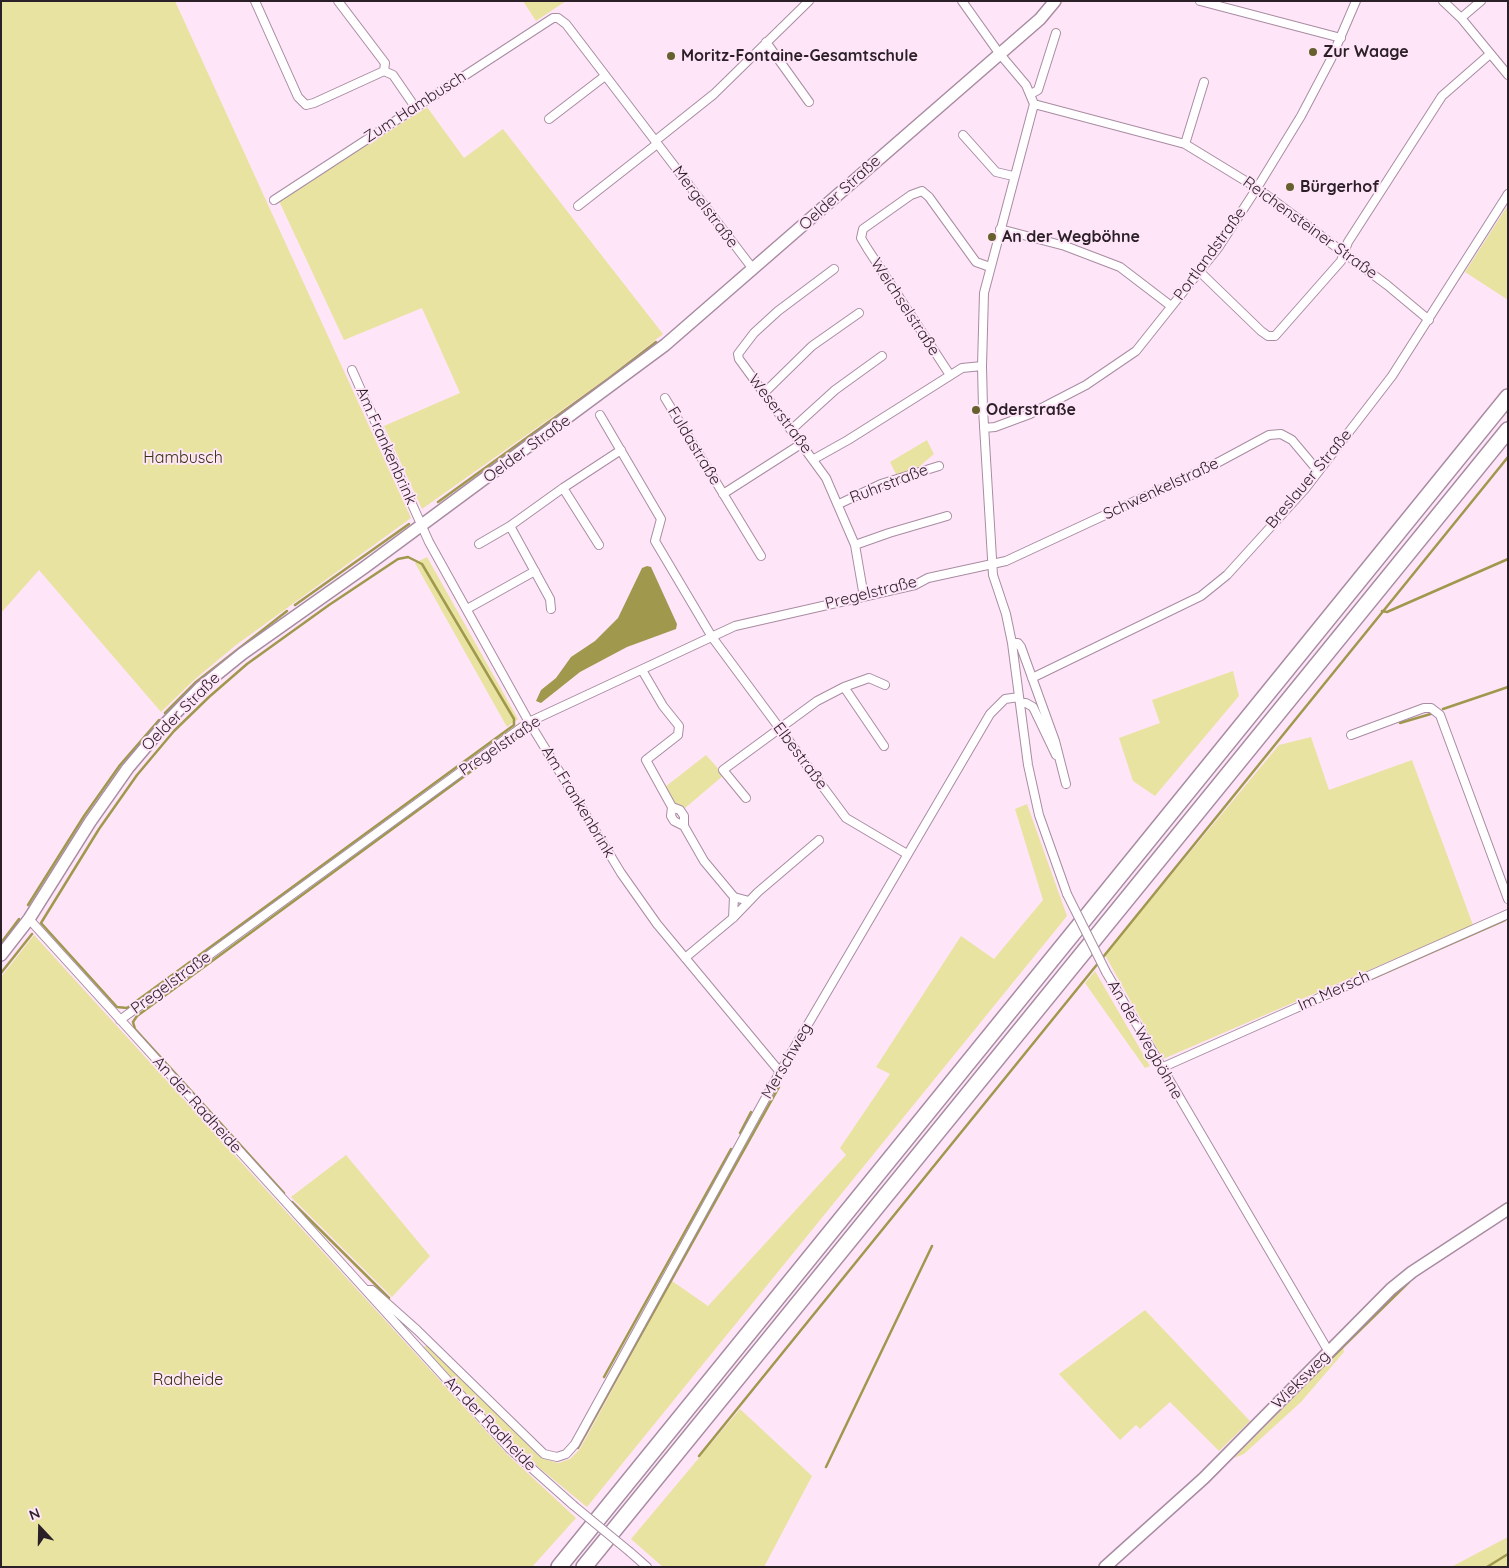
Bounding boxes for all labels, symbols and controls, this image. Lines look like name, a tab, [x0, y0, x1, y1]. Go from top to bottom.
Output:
place label: Zur Waage	[1323, 42, 1409, 62]
place label: Moritz-Fontaine-Gesamtschule	[681, 46, 918, 66]
marker: Zur Waage	[1307, 46, 1319, 58]
marker: Moritz-Fontaine-Gesamtschule	[665, 50, 677, 62]
street label: Zum Hambusch	[360, 67, 470, 147]
street label: Oelder Straße	[795, 151, 885, 235]
street label: Mergelstraße	[668, 162, 742, 252]
street label: Reichensteiner Straße	[1239, 173, 1381, 283]
place label: Bürgerhof	[1300, 177, 1379, 197]
marker: Bürgerhof	[1284, 181, 1296, 193]
street label: Portlandstraße	[1170, 204, 1250, 304]
place label: An der Wegböhne	[1002, 227, 1140, 247]
marker: An der Wegböhne	[986, 231, 998, 243]
street label: Weichselstraße	[866, 255, 944, 359]
street label: Weserstraße	[744, 371, 816, 457]
street label: Am Frankenbrink	[351, 384, 421, 508]
place label: Oderstraße	[986, 400, 1076, 420]
street label: Fuldastraße	[663, 403, 725, 489]
marker: Oderstraße	[970, 404, 982, 416]
street label: Oelder Straße	[480, 411, 574, 487]
street label: Breslauer Straße	[1262, 426, 1356, 532]
park label: Hambusch	[143, 448, 223, 468]
street label: Schwenkelstraße	[1100, 454, 1222, 524]
street label: Ruhrstraße	[847, 460, 931, 508]
street label: Pregelstraße	[823, 572, 919, 614]
street label: Oelder Straße	[138, 669, 224, 755]
street label: Pregelstraße	[456, 712, 544, 780]
street label: Elbestraße	[769, 719, 831, 793]
street label: Am Frankenbrink	[537, 743, 619, 861]
street label: Pregelstraße	[127, 948, 215, 1018]
street label: Im Mersch	[1295, 967, 1373, 1015]
street label: An der Wegböhne	[1103, 977, 1187, 1103]
street label: Merschweg	[758, 1020, 816, 1102]
street label: An der Radheide	[148, 1053, 246, 1157]
street label: Wieksweg	[1268, 1347, 1334, 1413]
park label: Radheide	[153, 1370, 223, 1390]
street label: An der Radheide	[440, 1373, 540, 1475]
north arrow	[15, 1503, 65, 1553]
text: N	[27, 1504, 43, 1524]

